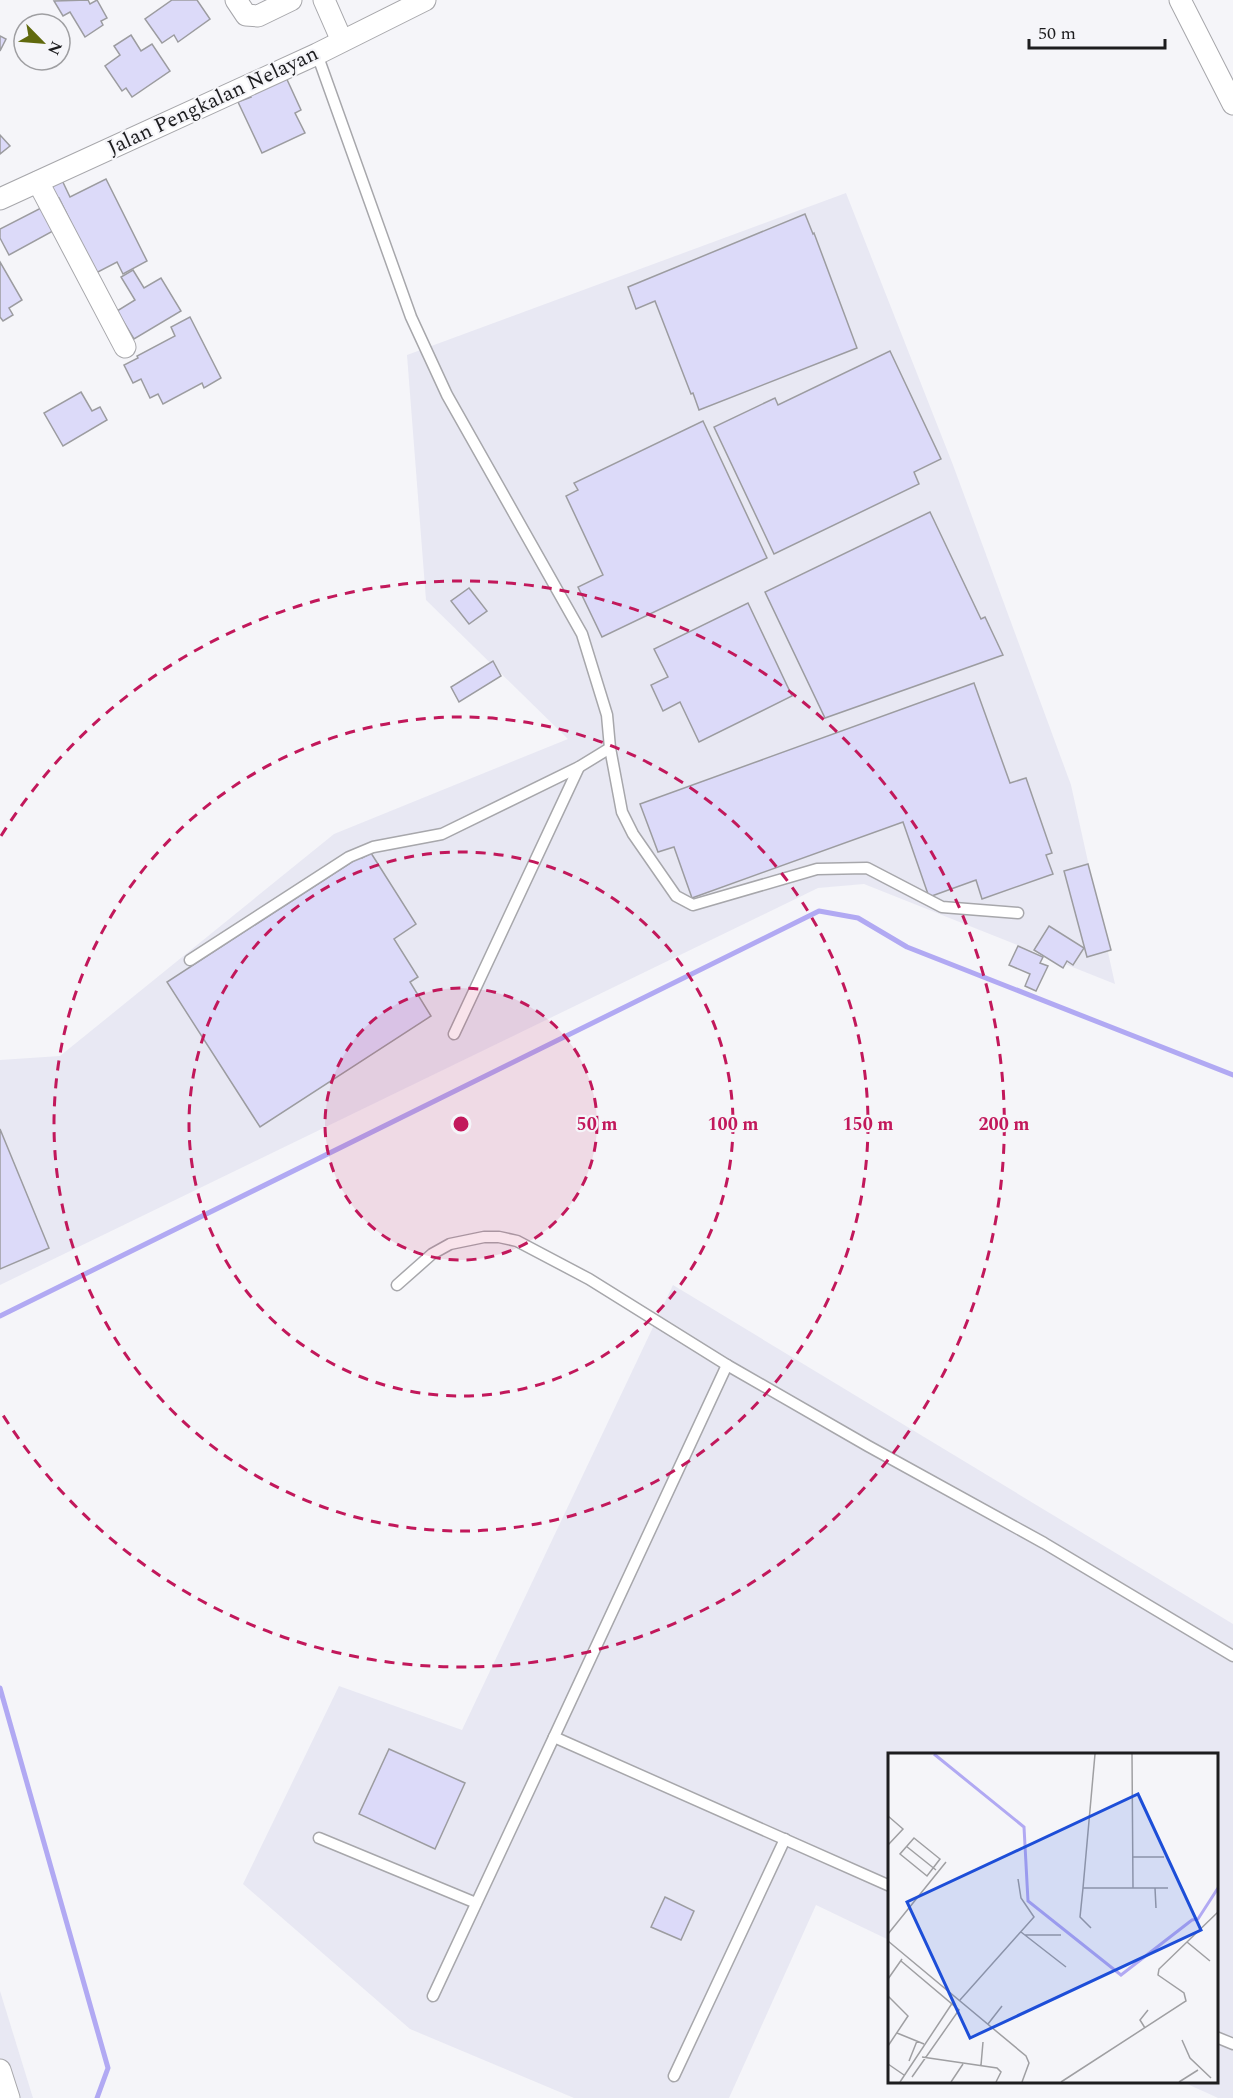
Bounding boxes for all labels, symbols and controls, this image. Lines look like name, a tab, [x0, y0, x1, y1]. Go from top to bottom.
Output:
north arrow	[12, 12, 72, 72]
scale bar	[1029, 12, 1166, 50]
text: 50 m	[1038, 20, 1076, 47]
text: N	[41, 37, 68, 59]
street label: Jalan Pengkalan Nelayan	[102, 38, 324, 164]
text: 50 m	[577, 1111, 617, 1138]
text: 100 m	[707, 1111, 759, 1138]
text: 150 m	[842, 1111, 894, 1138]
text: 200 m	[978, 1111, 1030, 1138]
centre of rings	[451, 1114, 471, 1134]
inset map	[888, 1753, 1218, 2083]

